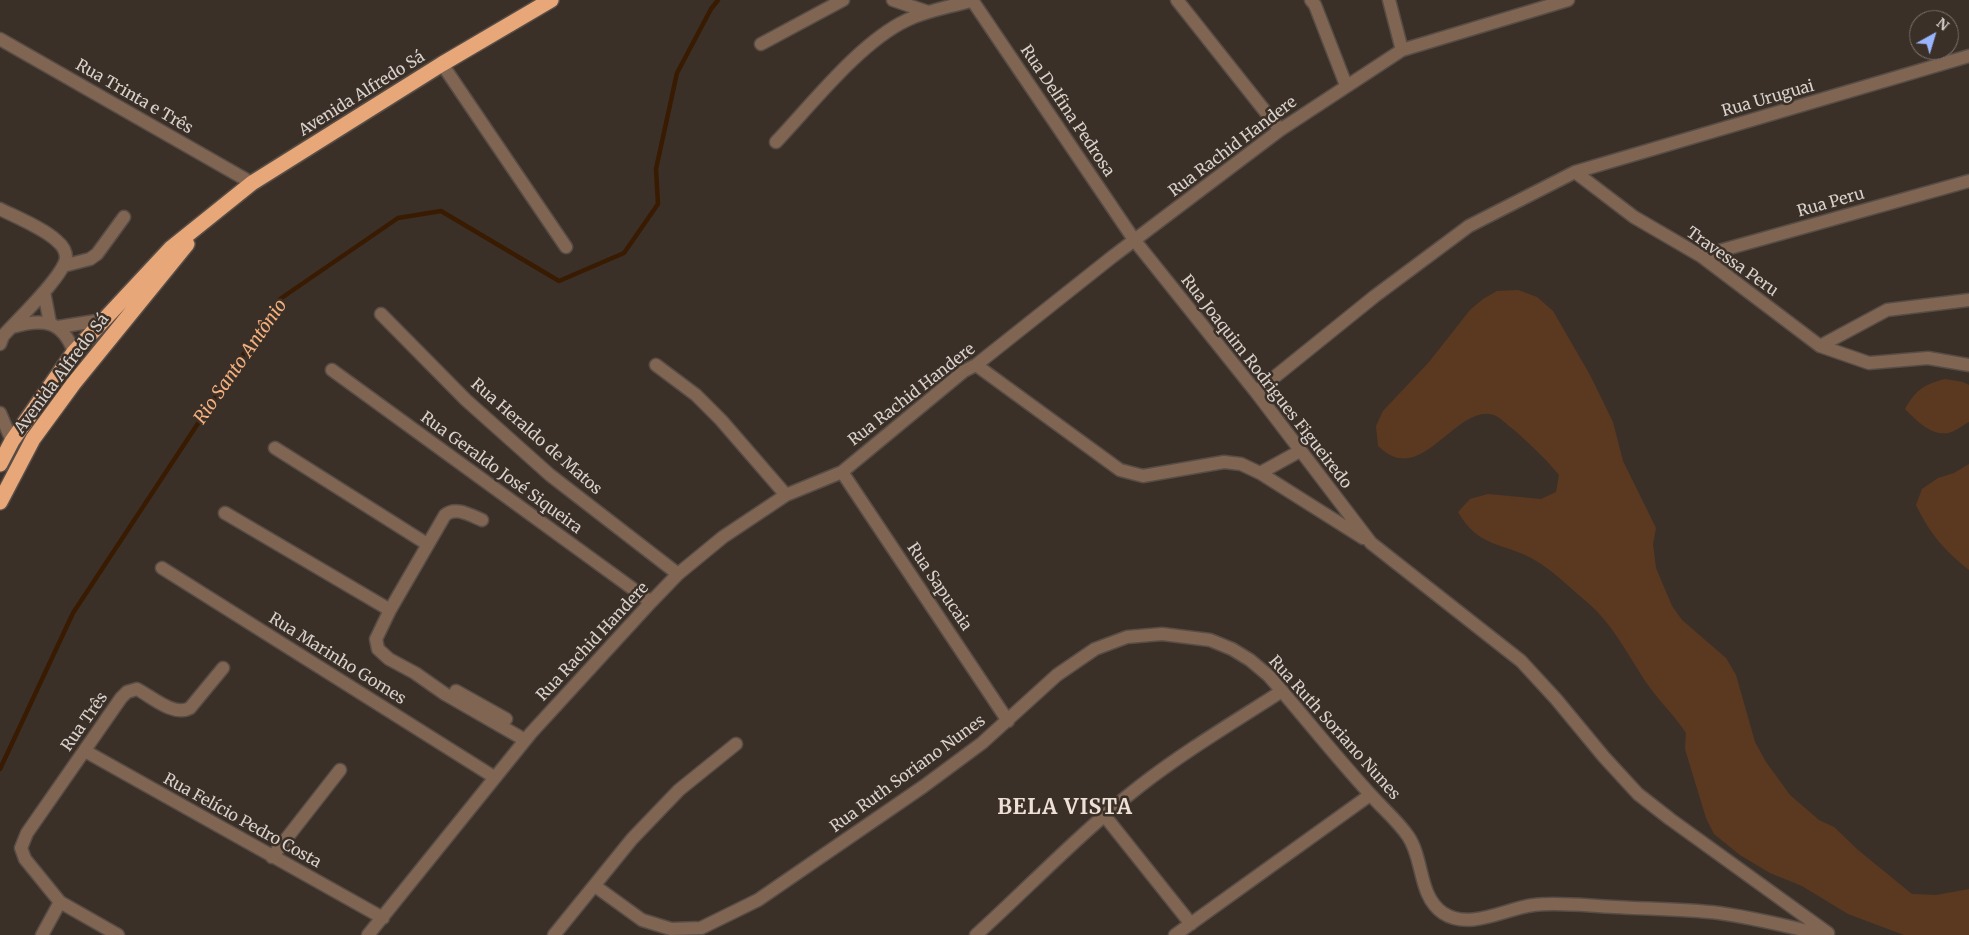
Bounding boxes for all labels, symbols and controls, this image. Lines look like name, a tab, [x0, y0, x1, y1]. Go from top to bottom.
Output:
north arrow	[1909, 10, 1959, 60]
text: N	[1933, 14, 1953, 35]
street label: Rua Delfina Pedrosa	[1016, 42, 1118, 180]
street label: Avenida Alfredo Sá	[296, 48, 428, 140]
street label: Rua Trinta e Três	[72, 56, 196, 138]
street label: Rua Uruguai	[1719, 77, 1817, 121]
street label: Rua Rachid Handere	[1165, 93, 1301, 201]
street label: Rua Peru	[1795, 184, 1867, 222]
street label: Travessa Peru	[1682, 223, 1782, 301]
street label: Rua Joaquim Rodrigues Figueiredo	[1177, 271, 1355, 493]
water label: Rio Santo Antônio	[190, 296, 292, 428]
street label: Avenida Alfredo Sá	[11, 310, 113, 438]
street label: Rua Rachid Handere	[845, 340, 979, 450]
street label: Rua Heraldo de Matos	[467, 375, 605, 499]
street label: Rua Geraldo José Siqueira	[417, 408, 585, 538]
street label: Rua Sapucaia	[903, 539, 975, 635]
street label: Rua Rachid Handere	[533, 579, 653, 705]
street label: Rua Marinho Gomes	[265, 609, 409, 709]
street label: Rua Ruth Soriano Nunes	[1264, 652, 1404, 804]
street label: Rua Três	[58, 689, 112, 755]
street label: Rua Ruth Soriano Nunes	[827, 711, 989, 837]
street label: Rua Felício Pedro Costa	[160, 770, 324, 872]
district label: BELA VISTA	[996, 795, 1134, 821]

